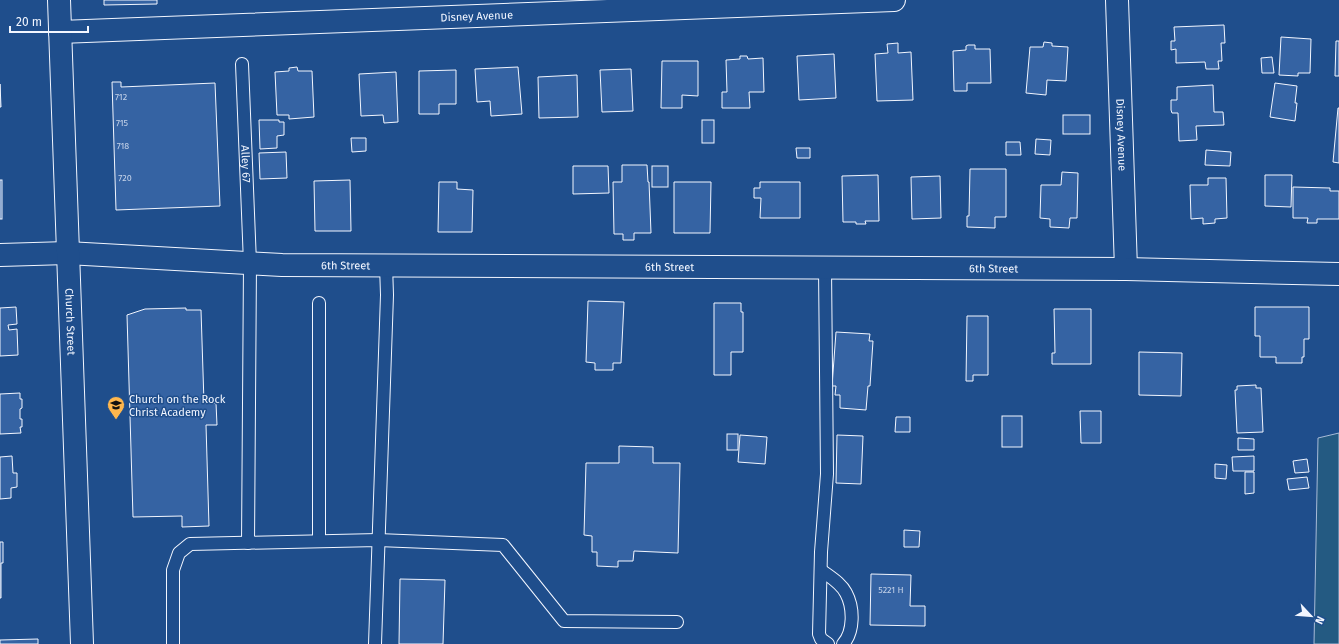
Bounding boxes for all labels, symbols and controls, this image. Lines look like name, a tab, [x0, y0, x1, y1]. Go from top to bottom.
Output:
scale bar	[10, 8, 88, 34]
street label: Disney Avenue	[440, 8, 513, 24]
text: 20 m	[16, 15, 42, 29]
house number: 712	[115, 92, 127, 102]
street label: Disney Avenue	[1114, 98, 1129, 171]
house number: 715	[116, 118, 129, 128]
house number: 718	[117, 141, 129, 151]
street label: Alley 67	[239, 145, 253, 183]
house number: 720	[118, 173, 132, 183]
street label: 6th Street	[321, 259, 370, 272]
street label: 6th Street	[645, 260, 694, 273]
street label: 6th Street	[969, 262, 1018, 275]
street label: Church Street	[63, 288, 78, 356]
place label: Church on the Rock Christ Academy	[129, 393, 226, 419]
school or university icon: Church on the Rock Christ Academy	[106, 395, 126, 420]
house number: 5221 H	[878, 585, 904, 595]
north arrow	[1291, 596, 1331, 636]
text: N	[1312, 614, 1327, 626]

